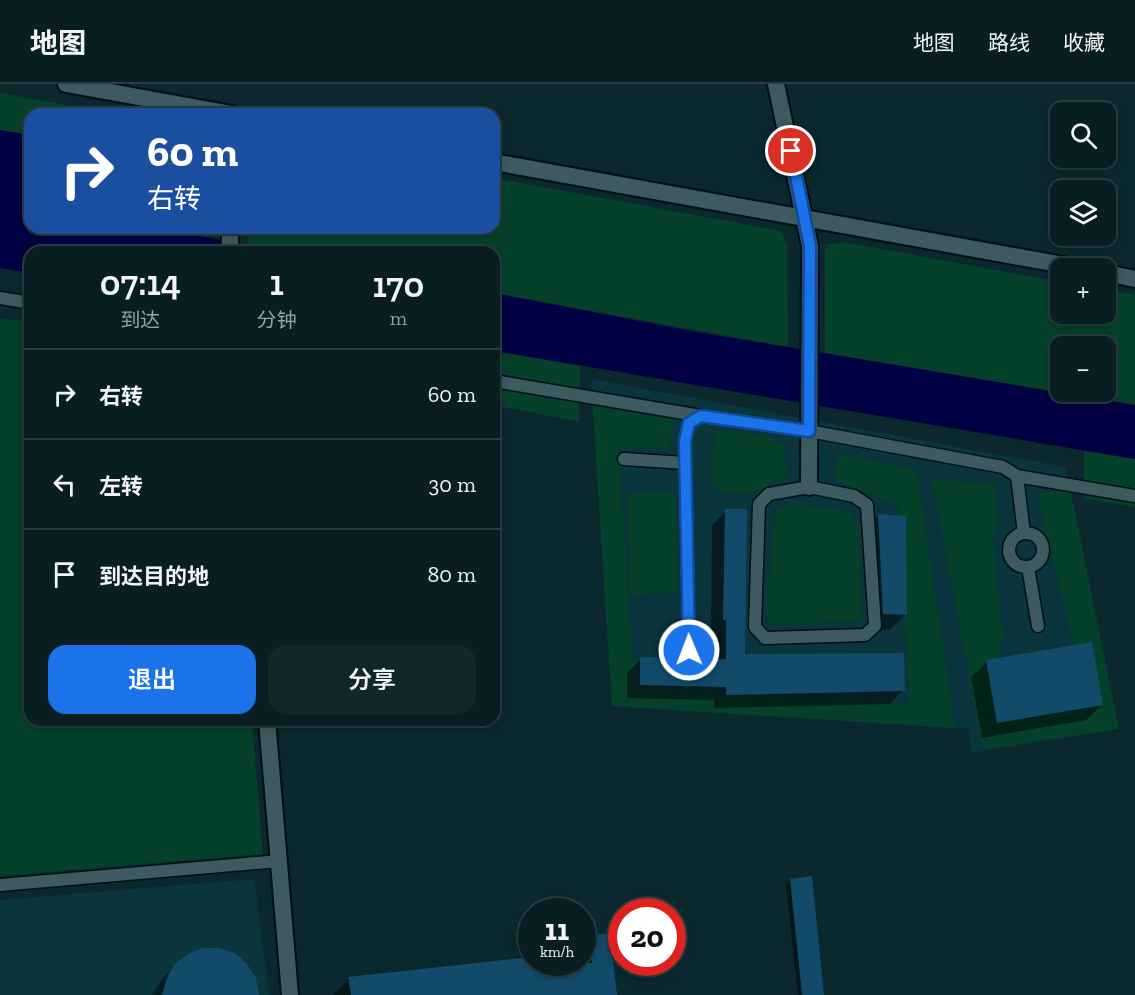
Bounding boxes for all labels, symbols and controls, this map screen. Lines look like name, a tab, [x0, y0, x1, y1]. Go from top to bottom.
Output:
text: 地图	[30, 27, 86, 60]
text: 地图	[913, 30, 955, 55]
text: 路线	[988, 30, 1030, 55]
text: 收藏	[1063, 30, 1105, 55]
map controls	[1050, 102, 1116, 402]
button: search	[1050, 102, 1116, 168]
pin	[765, 125, 816, 176]
text: 60 m	[147, 126, 238, 177]
icon: right	[48, 132, 126, 210]
icon: arrive	[774, 134, 807, 167]
button: layers	[1050, 180, 1116, 246]
text: 右转	[147, 183, 201, 215]
button: +	[1050, 258, 1116, 324]
text: 07:14	[100, 261, 181, 304]
text: 1	[270, 261, 284, 304]
text: 170	[372, 263, 424, 306]
text: m	[390, 306, 407, 330]
text: 到达	[120, 308, 160, 332]
text: 分钟	[257, 308, 297, 332]
button: −	[1050, 336, 1116, 402]
icon: right	[48, 378, 81, 411]
text: 60 m	[428, 381, 476, 408]
text: 右转	[99, 383, 143, 410]
icon: left	[48, 468, 81, 501]
text: 30 m	[429, 471, 476, 498]
text: 左转	[99, 473, 143, 500]
icon: arrive	[48, 558, 81, 591]
text: 80 m	[428, 561, 476, 588]
text: 到达目的地	[99, 563, 209, 590]
position arrow	[657, 618, 721, 682]
button: 退出	[48, 645, 256, 714]
button: 分享	[268, 645, 476, 714]
speed limit sign: 20	[608, 898, 686, 976]
text: 11	[545, 912, 569, 948]
text: km/h	[540, 943, 574, 961]

